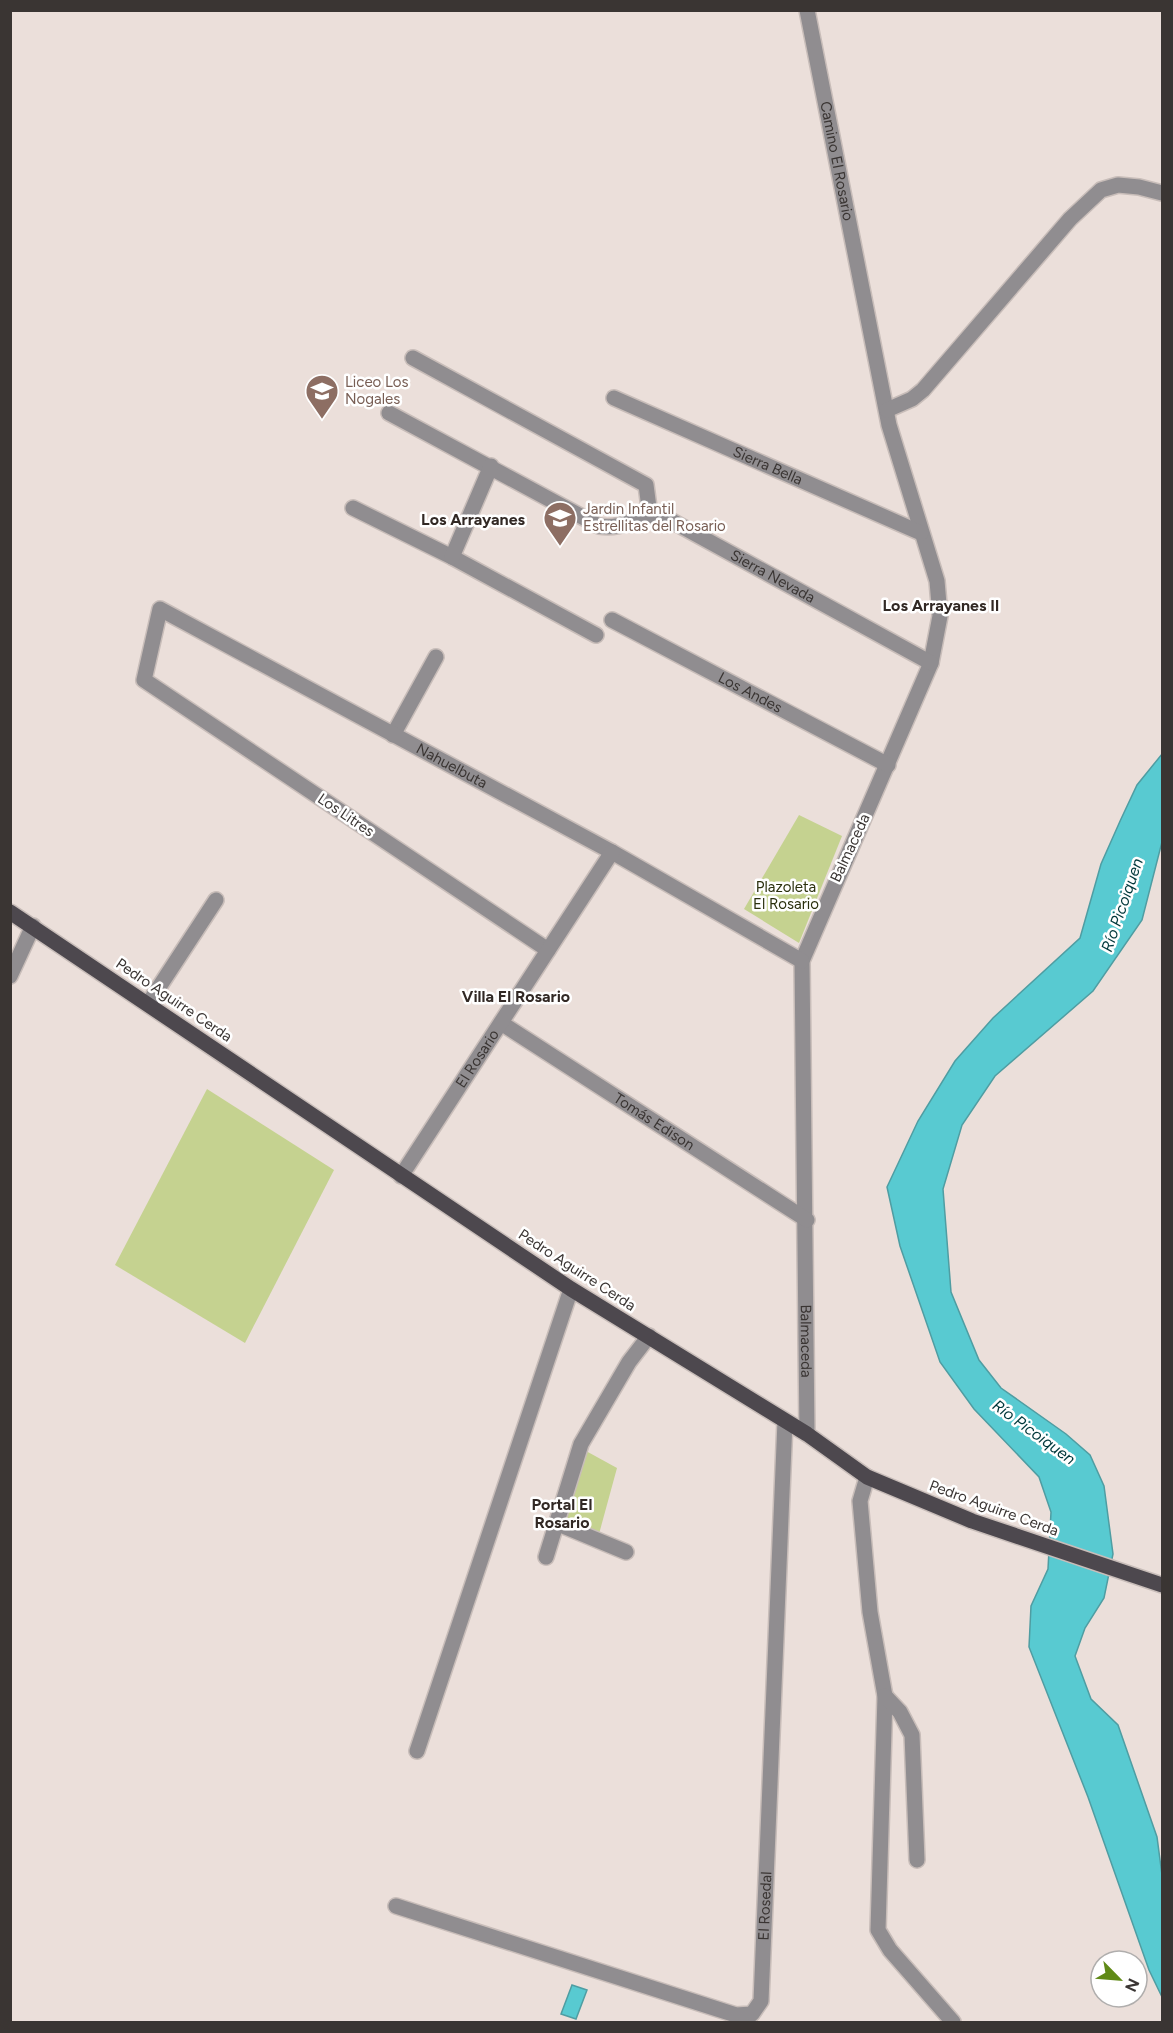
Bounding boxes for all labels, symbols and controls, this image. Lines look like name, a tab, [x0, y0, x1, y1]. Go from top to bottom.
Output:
street label: Camino El Rosario	[816, 100, 858, 223]
school or university icon: Liceo Los Nogales	[304, 373, 340, 420]
place label: Liceo Los Nogales	[345, 373, 408, 408]
street label: Sierra Bella	[730, 442, 805, 489]
school or university icon: Jardin Infantil Estrellitas del Rosario	[542, 500, 578, 547]
place label: Jardin Infantil Estrellitas del Rosario	[583, 500, 726, 535]
district label: Los Arrayanes	[421, 510, 525, 529]
street label: Sierra Nevada	[727, 546, 818, 607]
district label: Los Arrayanes II	[883, 596, 999, 615]
street label: Los Andes	[715, 668, 785, 717]
street label: Nahuelbuta	[413, 739, 490, 792]
street label: Los Litres	[314, 790, 378, 840]
street label: Balmaceda	[826, 811, 874, 885]
water label: Río Picoiquen	[1097, 856, 1147, 954]
park label: Plazoleta El Rosario	[753, 878, 819, 913]
street label: Pedro Aguirre Cerda	[112, 954, 236, 1046]
district label: Villa El Rosario	[462, 987, 570, 1006]
street label: El Rosario	[452, 1026, 503, 1091]
street label: Tomás Edison	[610, 1089, 698, 1154]
street label: Pedro Aguirre Cerda	[515, 1225, 639, 1315]
street label: Balmaceda	[797, 1304, 815, 1378]
water label: Río Picoiquen	[989, 1396, 1079, 1468]
street label: Pedro Aguirre Cerda	[927, 1476, 1061, 1540]
district label: Portal El Rosario	[532, 1495, 592, 1532]
street label: El Rosedal	[755, 1871, 775, 1941]
north arrow	[1089, 1949, 1149, 2009]
text: N	[1121, 1976, 1143, 1995]

